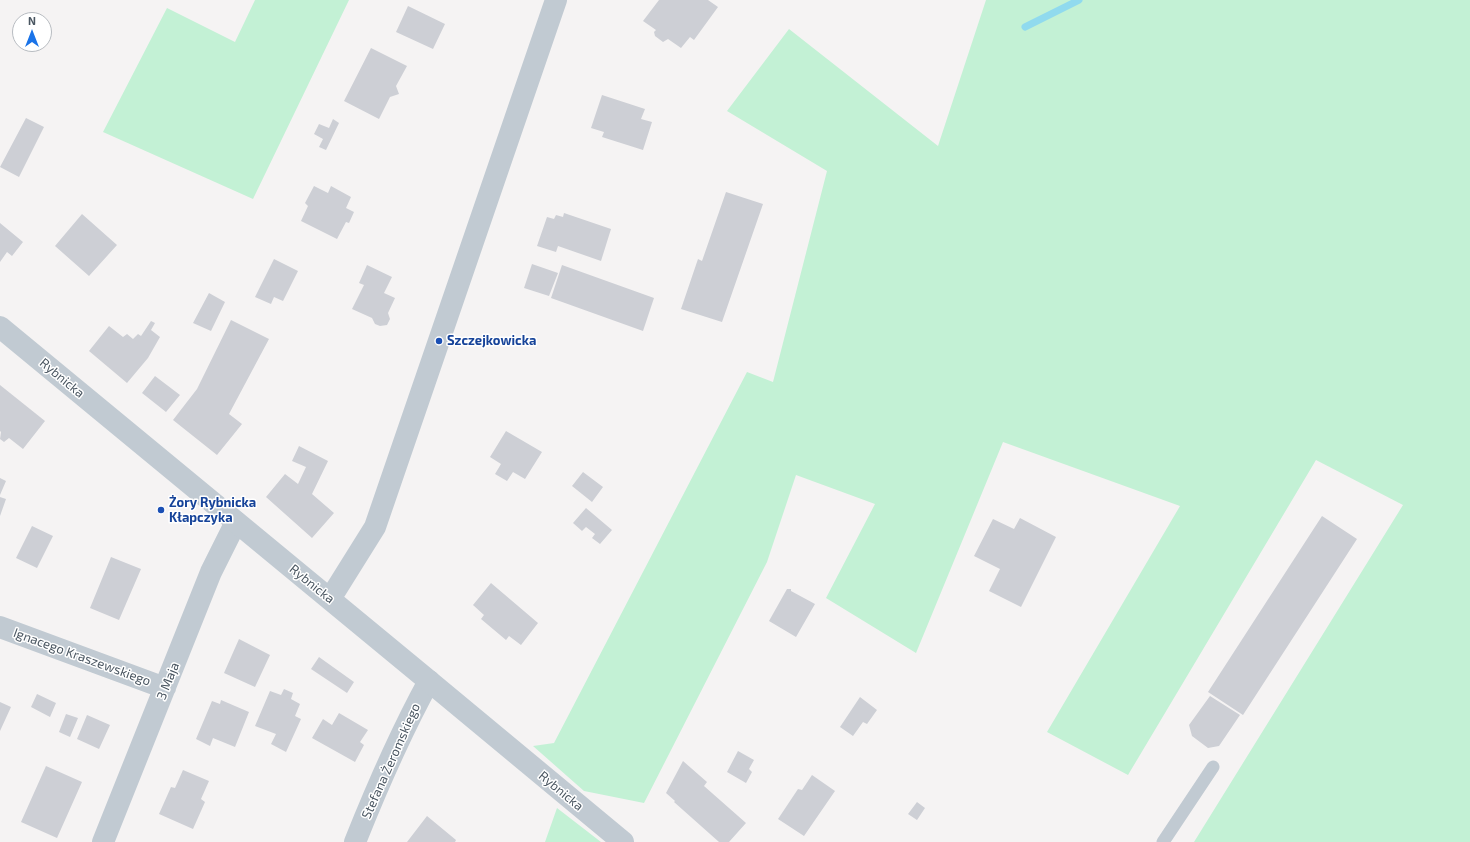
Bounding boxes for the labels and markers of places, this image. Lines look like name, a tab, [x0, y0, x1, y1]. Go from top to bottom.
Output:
place label: Szczejkowicka	[447, 333, 536, 349]
marker: Szczejkowicka	[434, 336, 444, 346]
place label: Żory Rybnicka Kłapczyka	[169, 495, 256, 526]
marker: Żory Rybnicka Kłapczyka	[156, 505, 166, 515]

